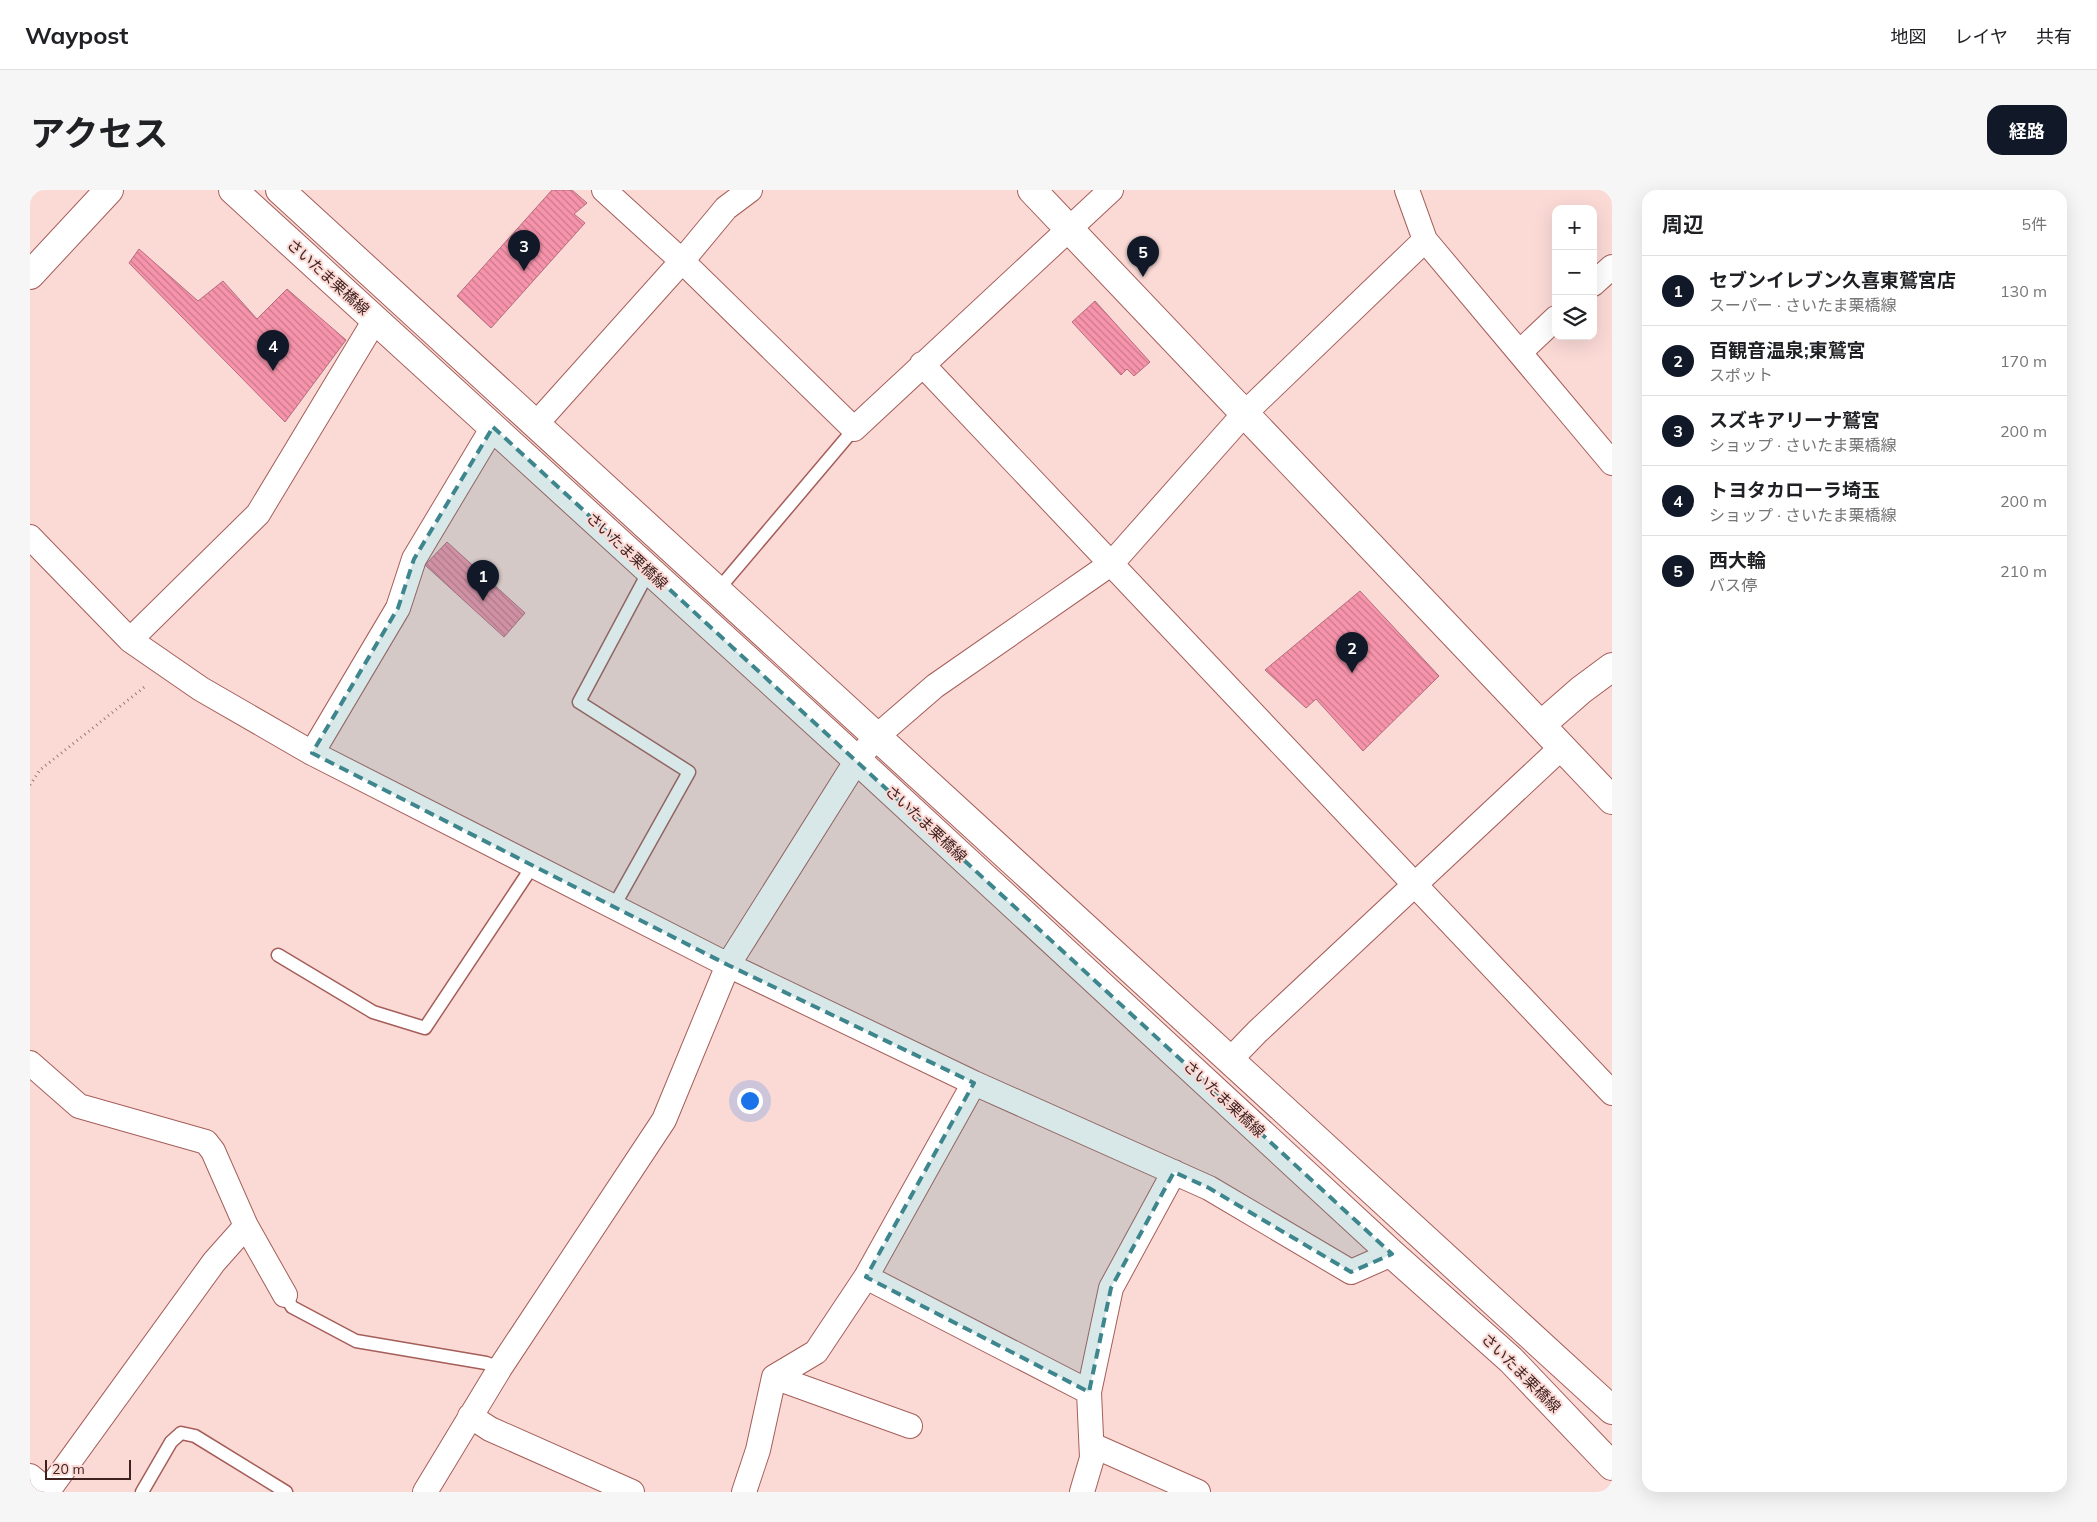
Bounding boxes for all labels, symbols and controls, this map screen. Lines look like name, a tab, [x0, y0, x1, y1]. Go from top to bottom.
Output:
text: Waypost	[25, 20, 128, 50]
text: 地図	[1891, 25, 1927, 48]
text: レイヤ	[1955, 25, 2008, 48]
text: 共有	[2036, 25, 2072, 48]
button: 経路	[1987, 105, 2067, 155]
text: アクセス	[30, 111, 168, 155]
map controls	[1552, 205, 1597, 340]
button: +	[1552, 205, 1597, 250]
text: 周辺	[1662, 211, 1704, 237]
text: 5件	[2021, 214, 2047, 234]
pin: 3	[508, 230, 540, 271]
street label: さいたま栗橋線	[283, 235, 374, 319]
pin: 5	[1127, 236, 1159, 277]
button: −	[1552, 250, 1597, 295]
text: セブンイレブン久喜東鷲宮店	[1709, 268, 1956, 292]
text: 1	[1673, 281, 1683, 301]
text: 130 m	[2000, 281, 2047, 301]
button: layers	[1552, 295, 1597, 340]
text: スーパー · さいたま栗橋線	[1709, 295, 1896, 315]
pin: 4	[257, 330, 289, 371]
text: 百観音温泉;東鷲宮	[1709, 338, 1866, 362]
text: 2	[1673, 351, 1683, 371]
text: 170 m	[2000, 351, 2047, 371]
text: スポット	[1709, 365, 1773, 385]
text: スズキアリーナ鷲宮	[1709, 408, 1880, 432]
text: 3	[1673, 421, 1683, 441]
text: 200 m	[2000, 421, 2047, 441]
text: ショップ · さいたま栗橋線	[1709, 435, 1897, 455]
text: トヨタカローラ埼玉	[1709, 478, 1880, 502]
text: 4	[1673, 491, 1683, 511]
text: 200 m	[2000, 491, 2047, 511]
text: ショップ · さいたま栗橋線	[1709, 505, 1897, 525]
street label: さいたま栗橋線	[583, 508, 672, 593]
text: 西大輪	[1709, 548, 1766, 572]
pin: 1	[467, 560, 499, 601]
text: 5	[1673, 561, 1683, 581]
text: 210 m	[2000, 561, 2047, 581]
text: バス停	[1709, 575, 1757, 595]
pin: 2	[1336, 632, 1368, 673]
street label: さいたま栗橋線	[882, 781, 971, 866]
street label: さいたま栗橋線	[1180, 1056, 1269, 1141]
your location	[737, 1088, 763, 1114]
street label: さいたま栗橋線	[1478, 1329, 1565, 1416]
scale bar	[45, 1457, 131, 1480]
text: 20 m	[52, 1460, 85, 1478]

